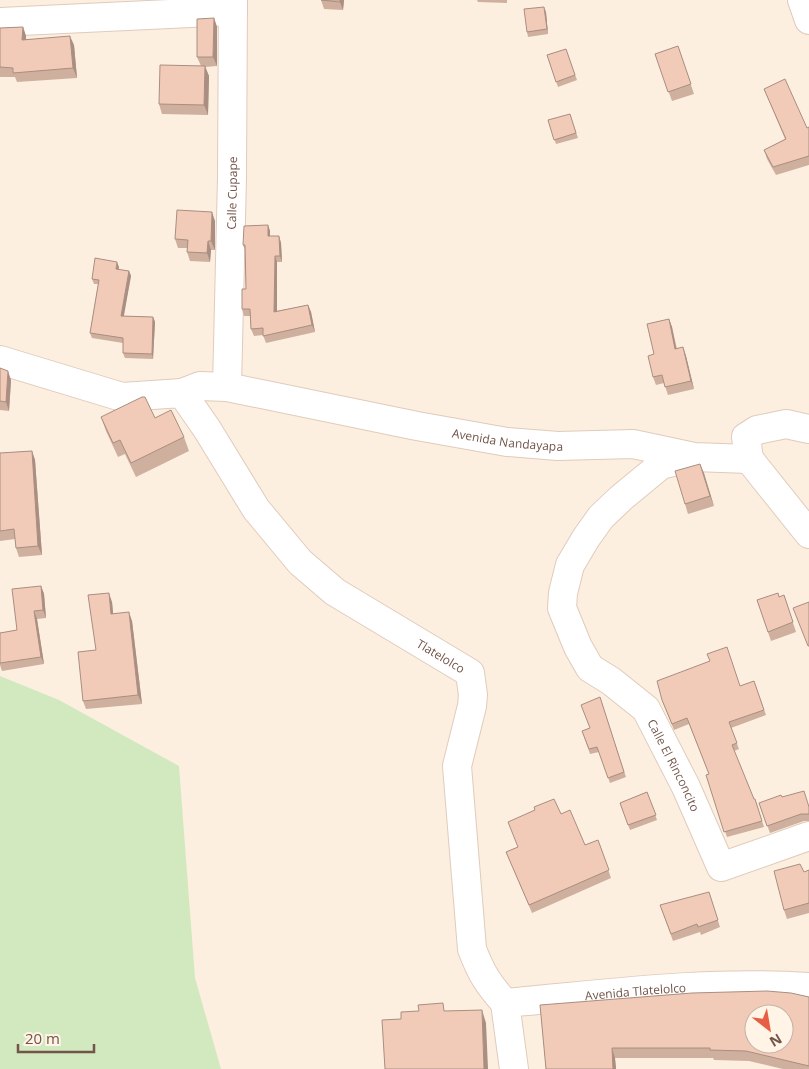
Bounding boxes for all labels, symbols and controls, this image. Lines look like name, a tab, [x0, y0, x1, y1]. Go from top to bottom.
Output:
street label: Calle Cupape	[222, 156, 241, 230]
street label: Avenida Nandayapa	[451, 424, 563, 455]
street label: Tlatelolco	[414, 635, 468, 677]
street label: Calle El Rinconcito	[644, 716, 704, 814]
street label: Avenida Tlatelolco	[584, 979, 687, 1004]
north arrow	[744, 1004, 794, 1054]
scale bar	[18, 1022, 94, 1054]
text: 20 m	[25, 1028, 60, 1048]
text: N	[766, 1029, 786, 1052]

